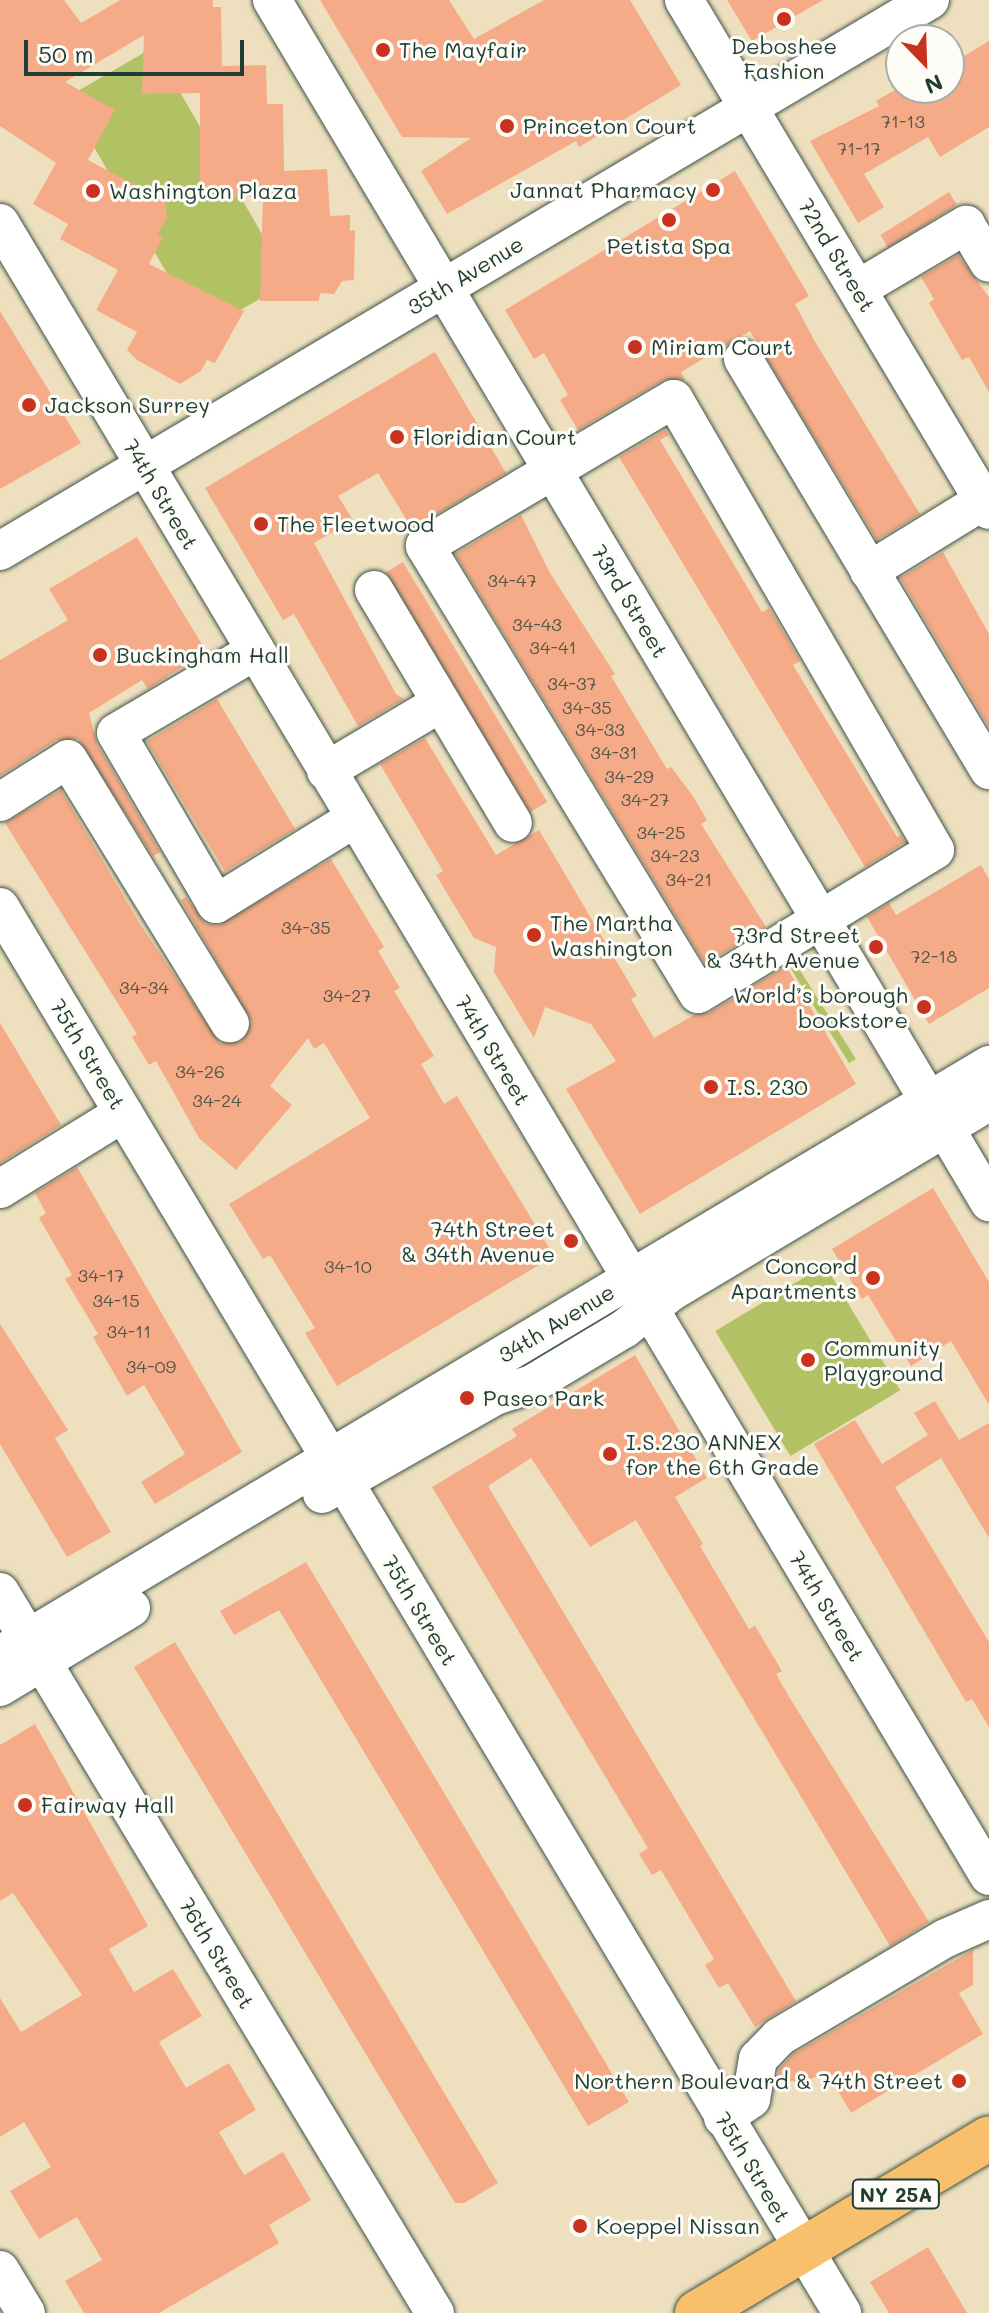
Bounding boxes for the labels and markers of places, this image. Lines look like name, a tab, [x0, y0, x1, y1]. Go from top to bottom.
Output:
marker: Deboshee Fashion	[775, 10, 793, 28]
place label: Deboshee Fashion	[731, 32, 837, 84]
place label: The Mayfair	[399, 37, 527, 63]
marker: The Mayfair	[374, 41, 392, 59]
place label: Princeton Court	[523, 113, 696, 139]
marker: Princeton Court	[498, 117, 516, 135]
place label: Jannat Pharmacy	[510, 177, 697, 203]
place label: Washington Plaza	[109, 178, 297, 204]
marker: Jannat Pharmacy	[704, 181, 722, 199]
marker: Washington Plaza	[84, 182, 102, 200]
marker: Petista Spa	[660, 211, 678, 229]
place label: Petista Spa	[607, 233, 731, 259]
place label: Miriam Court	[651, 334, 793, 360]
marker: Miriam Court	[626, 338, 644, 356]
place label: Jackson Surrey	[45, 392, 210, 418]
marker: Jackson Surrey	[20, 396, 38, 414]
place label: Floridian Court	[413, 424, 577, 450]
marker: Floridian Court	[388, 428, 406, 446]
place label: The Fleetwood	[277, 511, 434, 537]
marker: The Fleetwood	[252, 515, 270, 533]
place label: Buckingham Hall	[116, 642, 289, 668]
marker: Buckingham Hall	[91, 646, 109, 664]
place label: The Martha Washington	[550, 909, 673, 960]
place label: 73rd Street & 34th Avenue	[706, 921, 860, 972]
marker: The Martha Washington	[525, 926, 543, 944]
marker: 73rd Street & 34th Avenue	[867, 938, 885, 956]
place label: World’s borough bookstore	[733, 981, 908, 1032]
marker: World’s borough bookstore	[915, 998, 933, 1016]
place label: I.S. 230	[727, 1074, 808, 1100]
marker: I.S. 230	[702, 1078, 720, 1096]
place label: 74th Street & 34th Avenue	[401, 1215, 555, 1266]
marker: 74th Street & 34th Avenue	[562, 1232, 580, 1250]
place label: Concord Apartments	[730, 1252, 857, 1304]
marker: Concord Apartments	[864, 1269, 882, 1287]
place label: Community Playground	[824, 1334, 943, 1386]
marker: Community Playground	[799, 1351, 817, 1369]
place label: Paseo Park	[483, 1385, 604, 1411]
marker: Paseo Park	[458, 1389, 476, 1407]
place label: I.S.230 ANNEX for the 6th Grade	[626, 1428, 819, 1480]
marker: I.S.230 ANNEX for the 6th Grade	[601, 1445, 619, 1463]
place label: Fairway Hall	[41, 1792, 175, 1818]
marker: Fairway Hall	[16, 1796, 34, 1814]
place label: Northern Boulevard & 74th Street	[574, 2068, 943, 2094]
marker: Northern Boulevard & 74th Street	[950, 2072, 968, 2090]
place label: Koeppel Nissan	[596, 2213, 760, 2239]
marker: Koeppel Nissan	[571, 2217, 589, 2235]

